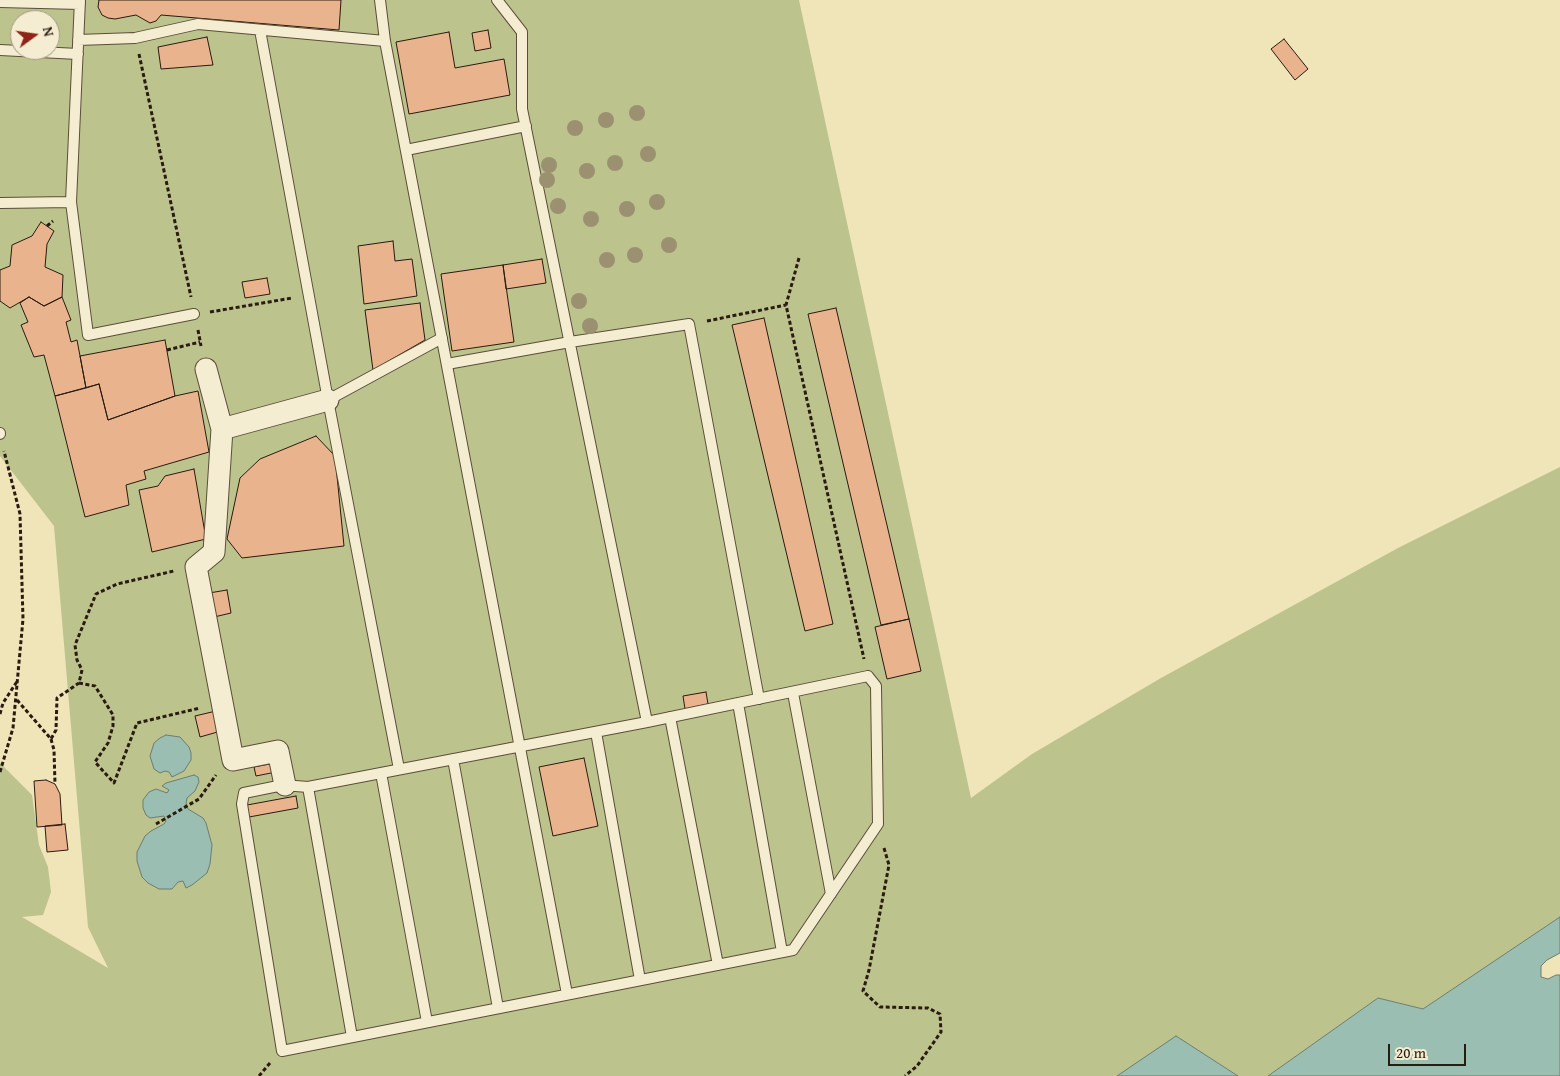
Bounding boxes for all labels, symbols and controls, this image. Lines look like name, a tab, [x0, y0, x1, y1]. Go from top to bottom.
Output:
north arrow	[10, 10, 60, 60]
text: N	[38, 25, 59, 39]
scale bar	[1390, 1034, 1468, 1066]
text: 20 m	[1396, 1042, 1426, 1063]

